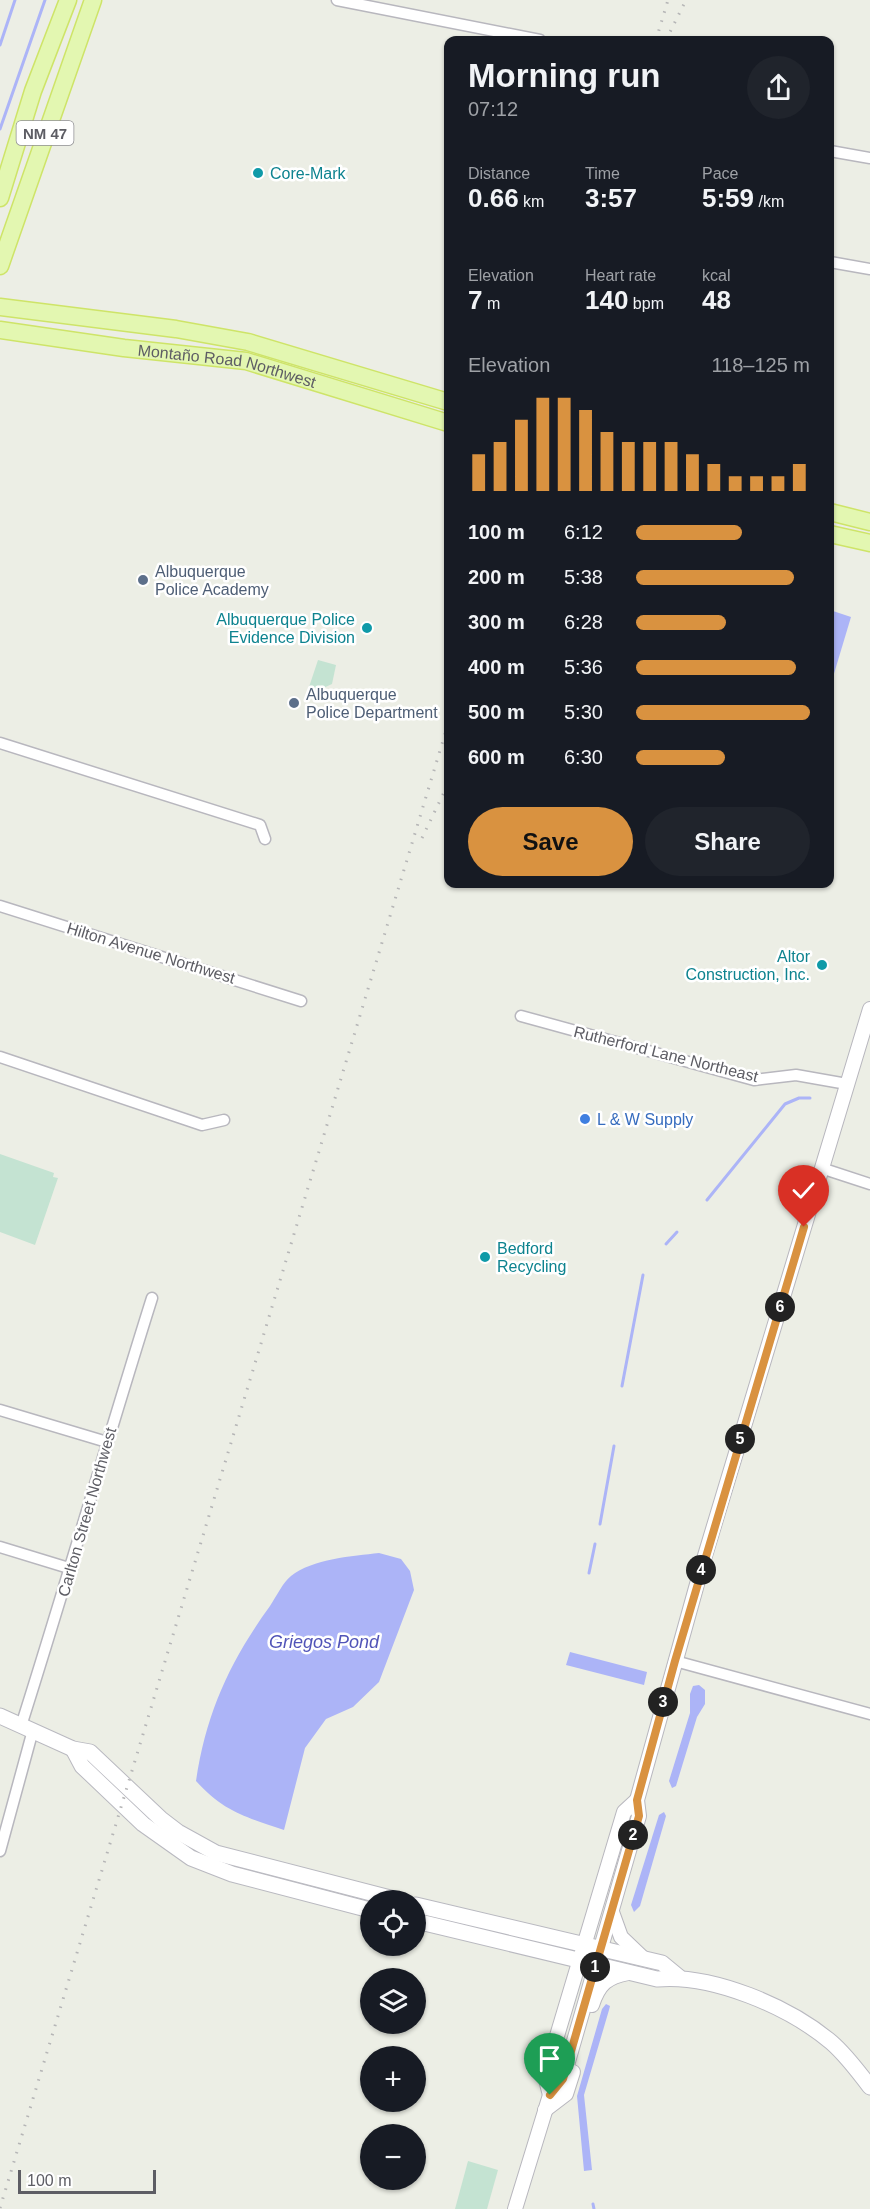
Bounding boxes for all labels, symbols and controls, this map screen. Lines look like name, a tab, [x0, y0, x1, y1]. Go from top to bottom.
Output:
button: share	[747, 56, 810, 119]
text: Morning run	[468, 57, 660, 94]
text: 07:12	[468, 98, 518, 120]
road number: NM 47	[16, 121, 74, 145]
place label: Core-Mark	[270, 165, 347, 182]
text: Distance	[468, 165, 530, 182]
text: Time	[585, 165, 620, 182]
text: Pace	[702, 165, 738, 182]
marker: Core-Mark	[251, 166, 265, 180]
text: 0.66	[468, 183, 519, 213]
text: 3:57	[585, 183, 637, 213]
text: 5:59	[702, 183, 754, 213]
text: km	[519, 193, 544, 210]
text: /km	[754, 193, 784, 210]
text: Elevation	[468, 267, 534, 284]
text: Heart rate	[585, 267, 656, 284]
text: kcal	[702, 267, 730, 284]
text: 7	[468, 285, 482, 315]
text: 140	[585, 285, 628, 315]
text: 48	[702, 285, 731, 315]
text: m	[482, 295, 500, 312]
text: bpm	[628, 295, 664, 312]
street label: Montaño Road Northwest	[137, 341, 319, 391]
text: Elevation	[468, 354, 550, 376]
text: 118–125 m	[711, 354, 810, 376]
text: 100 m	[468, 521, 525, 543]
text: 6:12	[564, 521, 603, 543]
place label: Albuquerque Police Academy	[155, 563, 269, 598]
text: 200 m	[468, 566, 525, 588]
text: 5:38	[564, 566, 603, 588]
marker: Albuquerque Police Academy	[136, 573, 150, 587]
place label: Albuquerque Police Evidence Division	[216, 611, 355, 646]
text: 300 m	[468, 611, 525, 633]
text: 6:28	[564, 611, 603, 633]
marker: Albuquerque Police Evidence Division	[360, 621, 374, 635]
text: 400 m	[468, 656, 525, 678]
text: 5:36	[564, 656, 603, 678]
place label: Albuquerque Police Department	[306, 686, 438, 721]
marker: Albuquerque Police Department	[287, 696, 301, 710]
text: 500 m	[468, 701, 525, 723]
text: 5:30	[564, 701, 603, 723]
text: 600 m	[468, 746, 525, 768]
text: 6:30	[564, 746, 603, 768]
button: Save	[468, 807, 633, 876]
button: Share	[645, 807, 810, 876]
street label: Hilton Avenue Northwest	[65, 919, 238, 987]
place label: Altor Construction, Inc.	[686, 948, 811, 983]
marker: Altor Construction, Inc.	[815, 958, 829, 972]
street label: Rutherford Lane Northeast	[572, 1023, 760, 1085]
place label: L & W Supply	[597, 1111, 693, 1128]
marker: L & W Supply	[578, 1112, 592, 1126]
pin	[778, 1165, 829, 1227]
icon: check	[787, 1174, 820, 1207]
place label: Bedford Recycling	[497, 1240, 566, 1275]
marker: Bedford Recycling	[478, 1250, 492, 1264]
pin: 6	[765, 1292, 795, 1322]
text: 6	[776, 1298, 784, 1315]
pin: 5	[725, 1424, 755, 1454]
street label: Carlton Street Northwest	[55, 1425, 119, 1599]
text: 5	[736, 1430, 744, 1447]
pin: 4	[686, 1555, 716, 1585]
text: 4	[697, 1561, 705, 1578]
water label: Griegos Pond	[269, 1632, 380, 1652]
pin: 3	[648, 1687, 678, 1717]
text: 3	[659, 1693, 667, 1710]
pin: 2	[618, 1820, 648, 1850]
text: 2	[629, 1826, 637, 1843]
map controls	[360, 1890, 426, 2190]
button: locate	[360, 1890, 426, 1956]
pin: 1	[580, 1952, 610, 1982]
text: 1	[591, 1958, 599, 1975]
button: layers	[360, 1968, 426, 2034]
pin	[524, 2033, 575, 2095]
icon: arrive	[533, 2042, 566, 2075]
button: +	[360, 2046, 426, 2112]
button: −	[360, 2124, 426, 2190]
scale bar	[18, 2167, 156, 2194]
text: 100 m	[27, 2172, 71, 2189]

